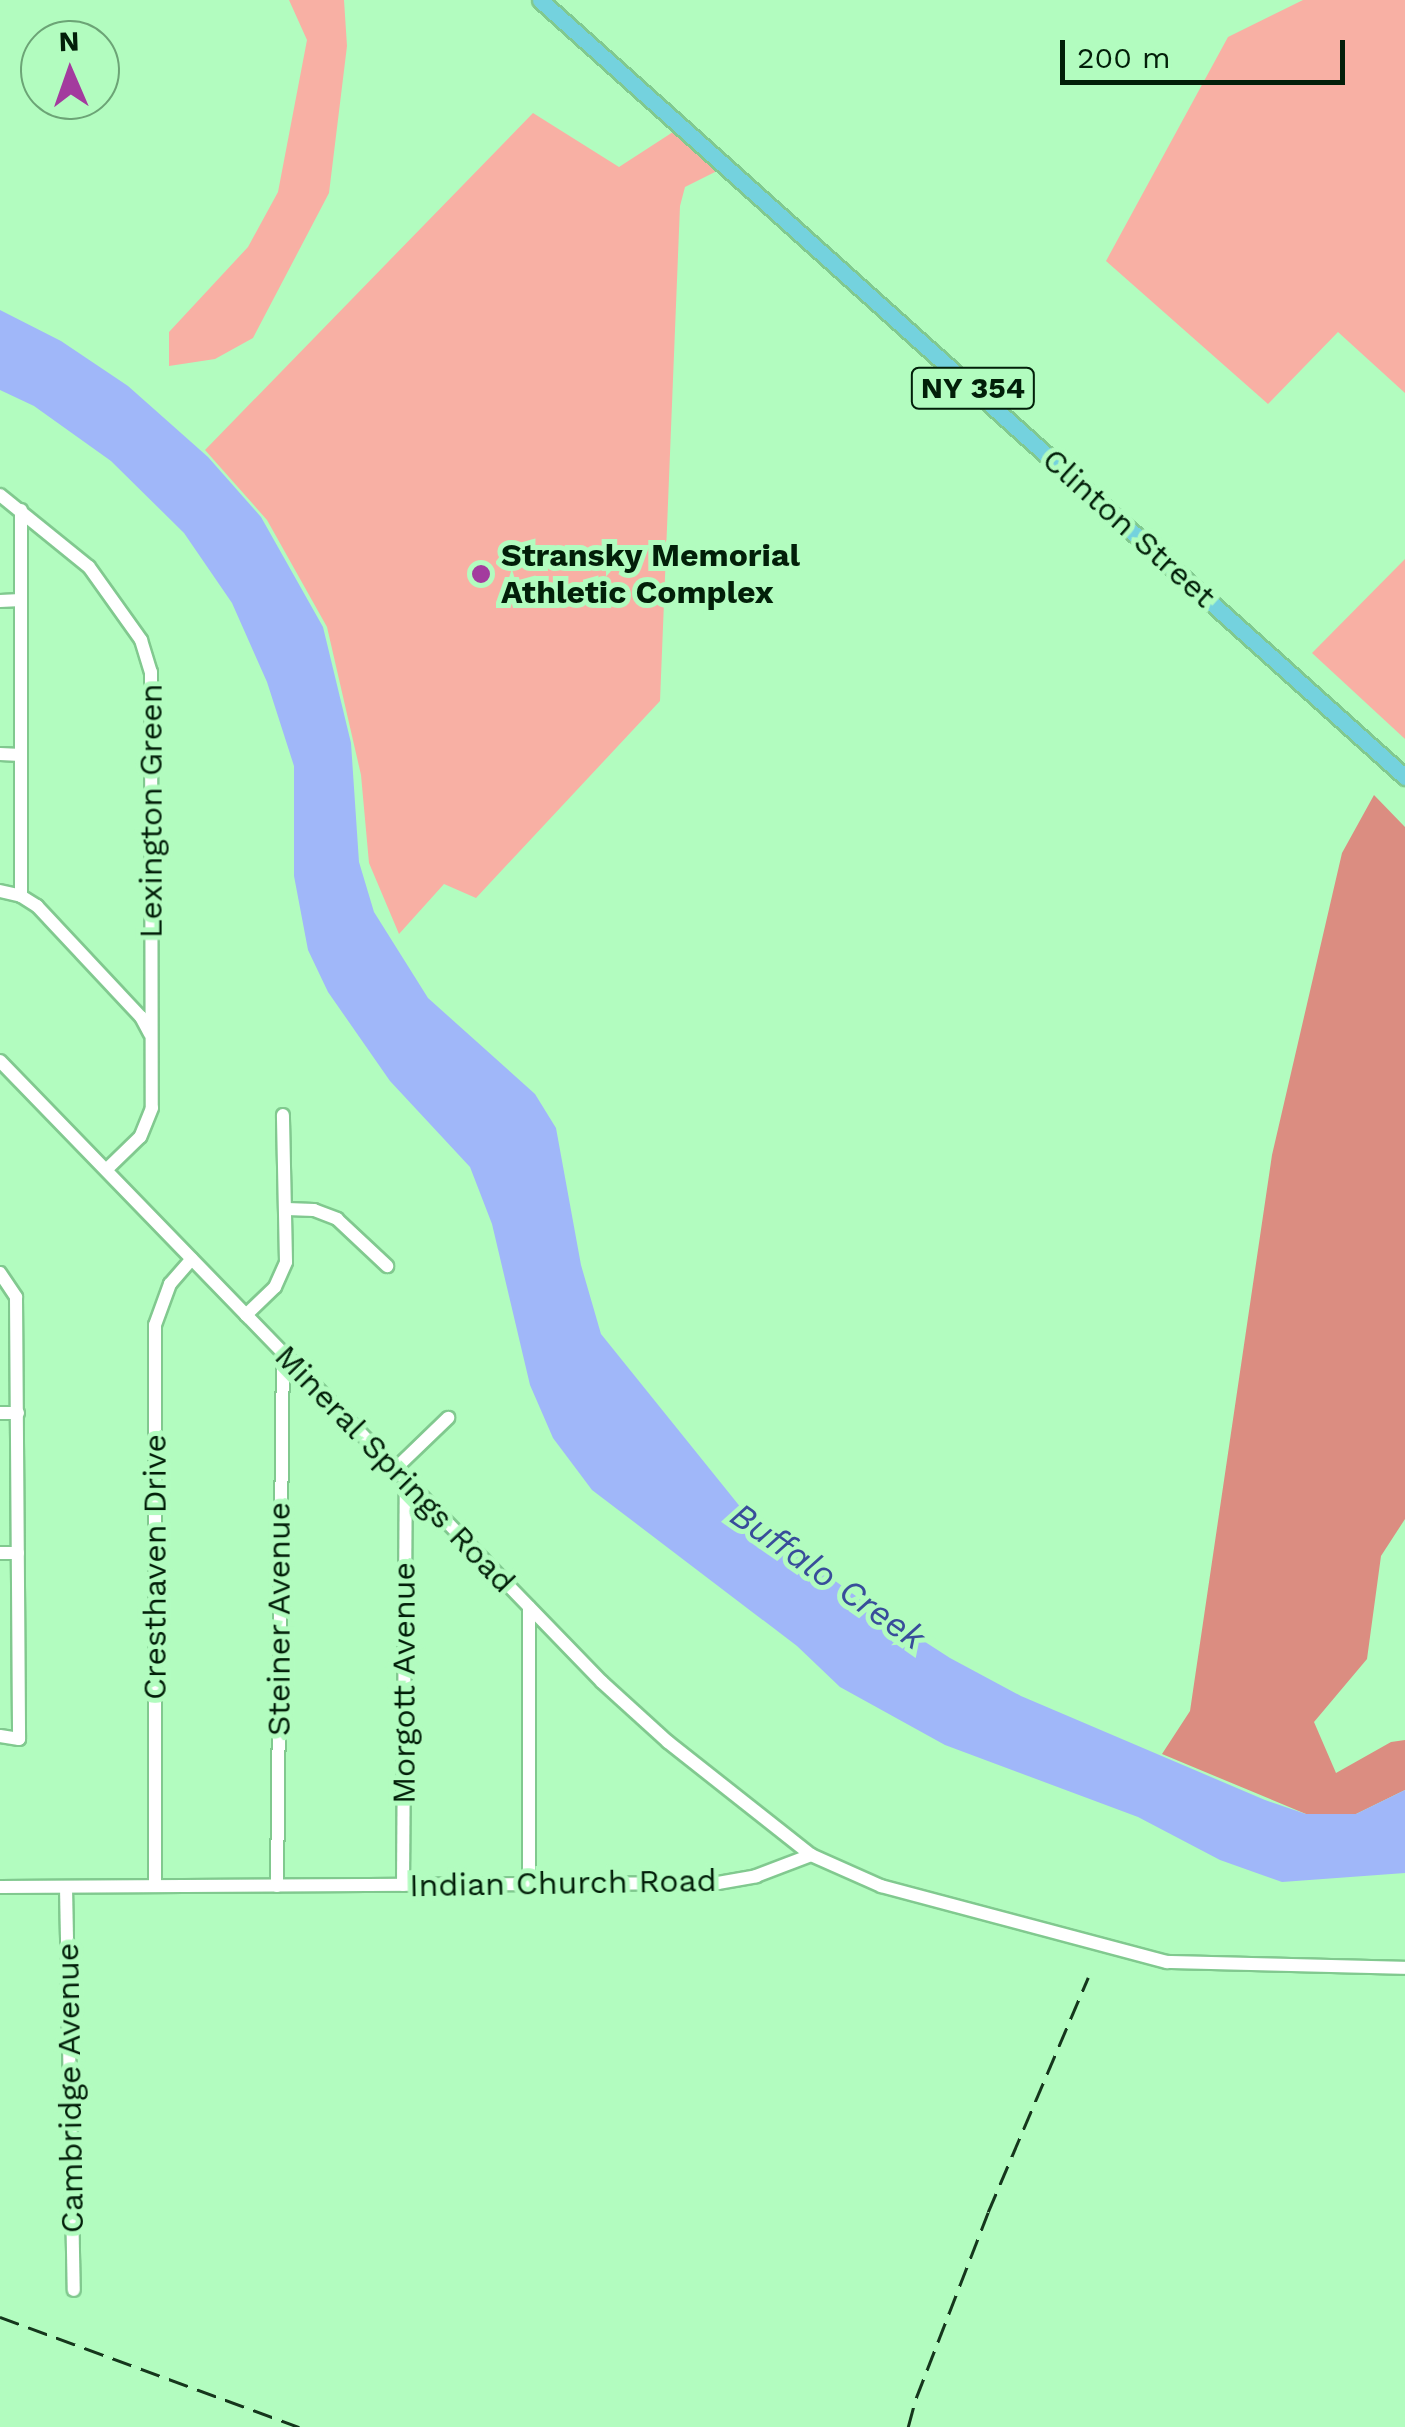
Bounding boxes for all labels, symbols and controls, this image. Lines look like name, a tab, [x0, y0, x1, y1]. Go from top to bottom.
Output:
north arrow	[20, 20, 120, 120]
scale bar	[1065, 20, 1350, 82]
text: N	[58, 25, 80, 58]
text: 200 m	[1077, 40, 1171, 75]
road number: NY 354	[908, 363, 1038, 413]
street label: Clinton Street	[1035, 440, 1223, 616]
place label: Stransky Memorial Athletic Complex	[501, 537, 801, 612]
marker: Stransky Memorial Athletic Complex	[470, 563, 492, 585]
street label: Lexington Green	[132, 684, 170, 938]
street label: Mineral Springs Road	[266, 1337, 524, 1601]
street label: Cresthaven Drive	[136, 1434, 174, 1700]
water label: Buffalo Creek	[723, 1493, 933, 1659]
street label: Steiner Avenue	[260, 1501, 298, 1737]
street label: Morgott Avenue	[385, 1561, 423, 1805]
street label: Indian Church Road	[409, 1861, 717, 1905]
street label: Cambridge Avenue	[48, 1942, 92, 2234]

